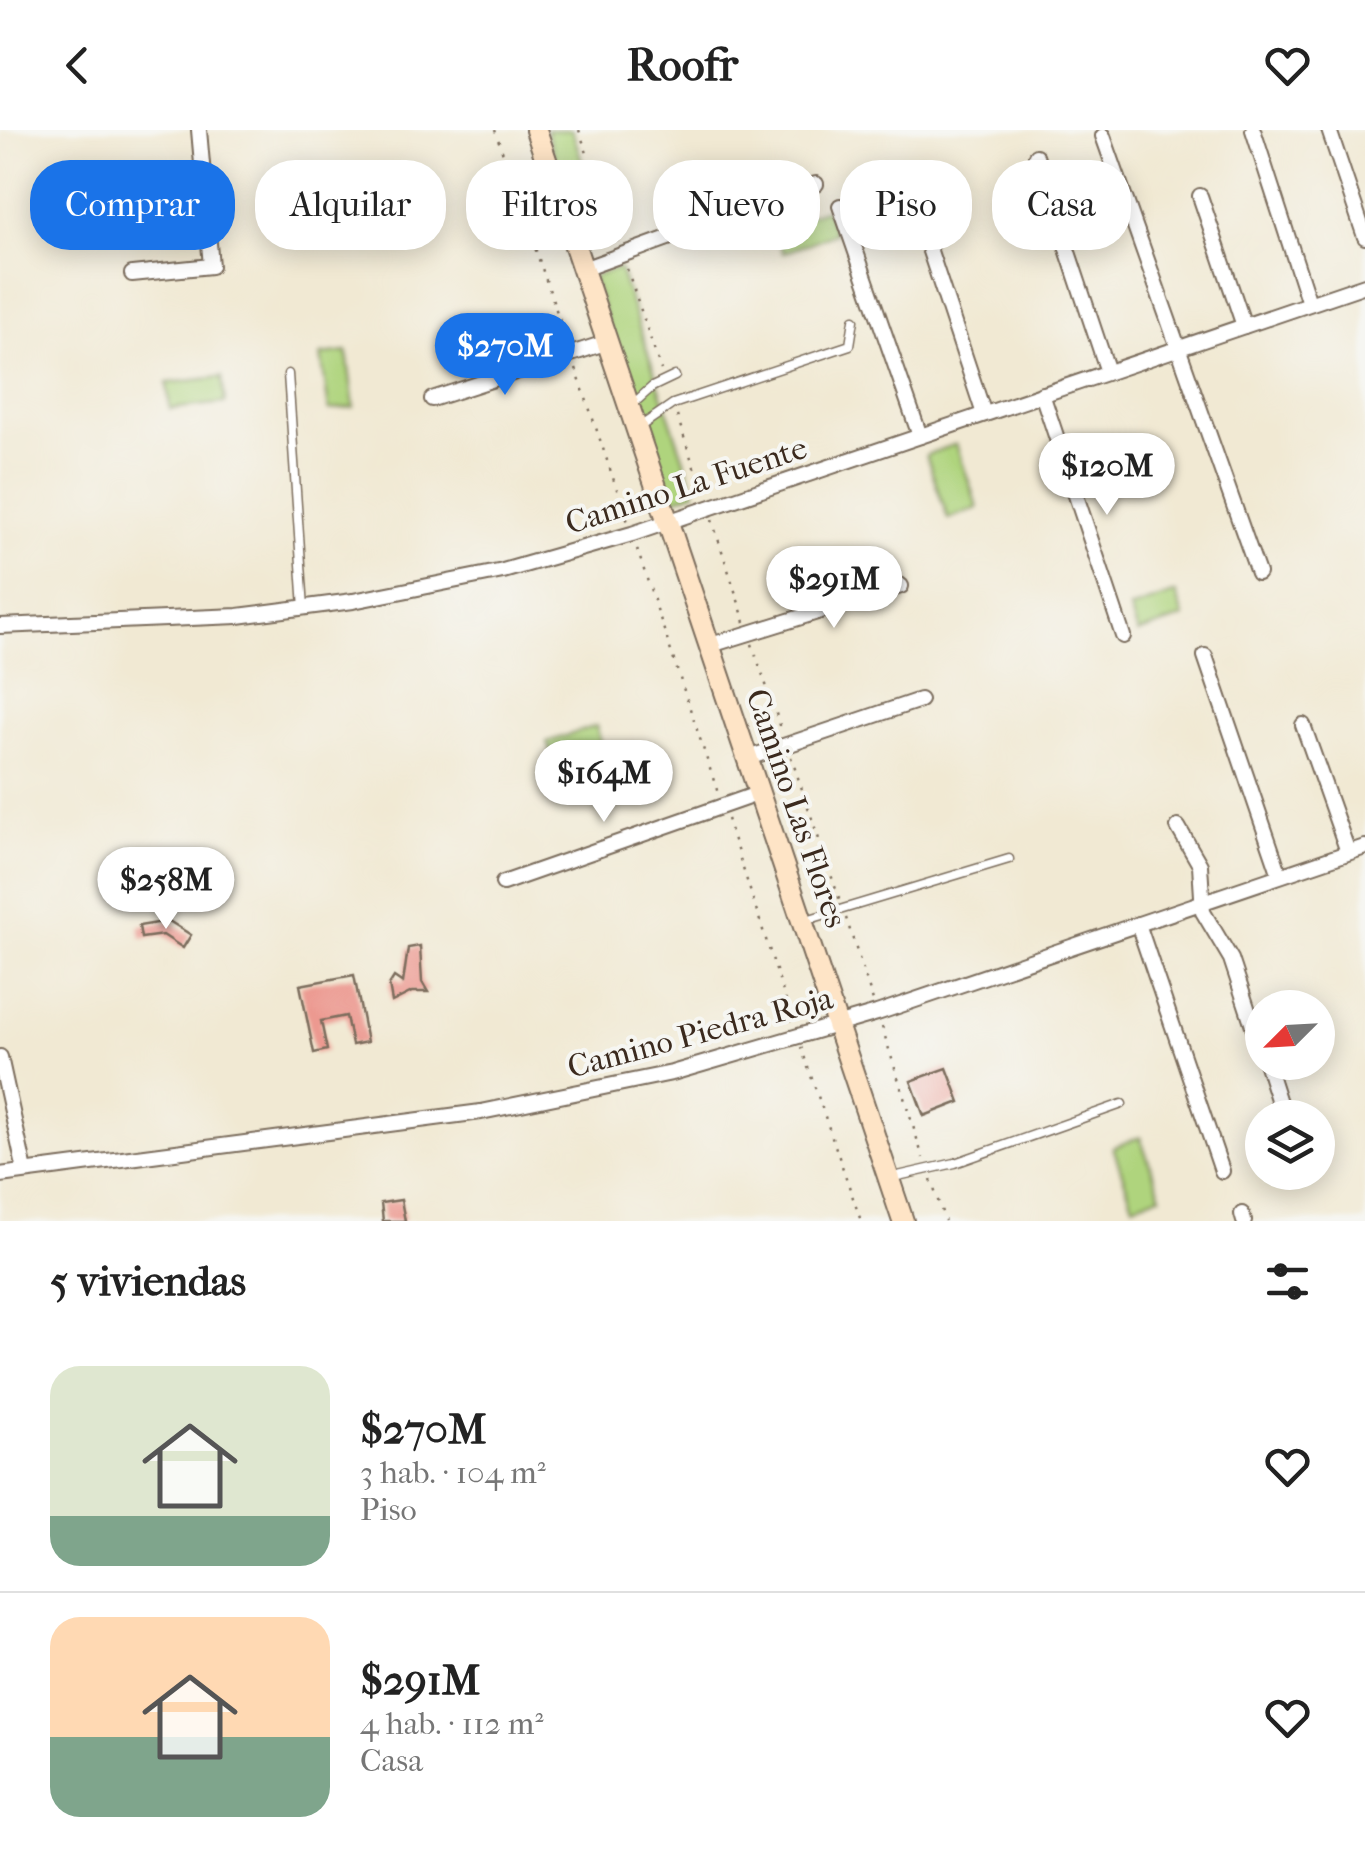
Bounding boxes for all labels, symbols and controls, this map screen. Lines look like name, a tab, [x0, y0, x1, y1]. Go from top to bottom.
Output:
icon: back	[50, 38, 105, 93]
icon: heart	[1260, 38, 1315, 93]
text: Roofr	[627, 39, 738, 92]
chip: Comprar	[30, 160, 235, 250]
chip: Alquilar	[255, 160, 446, 250]
chip: Filtros	[466, 160, 633, 250]
chip: Nuevo	[653, 160, 820, 250]
chip: Piso	[840, 160, 972, 250]
chip: Casa	[992, 160, 1131, 250]
pin: $270M	[435, 313, 575, 398]
text: $270M	[457, 327, 553, 364]
street label: Camino La Fuente	[561, 429, 812, 542]
pin: $120M	[1037, 433, 1177, 518]
text: $120M	[1061, 447, 1153, 484]
pin: $291M	[764, 546, 904, 631]
text: $291M	[788, 560, 880, 597]
street label: Camino Las Flores	[738, 684, 855, 932]
pin: $164M	[534, 740, 674, 825]
text: $164M	[557, 754, 651, 791]
pin: $258M	[96, 847, 236, 932]
text: $258M	[119, 861, 213, 898]
street label: Camino Piedra Roja	[564, 979, 838, 1086]
north arrow	[1245, 990, 1335, 1080]
map controls	[1245, 990, 1335, 1190]
button: layers	[1245, 1100, 1335, 1190]
icon: filters	[1260, 1254, 1315, 1309]
text: 5 viviendas	[50, 1257, 246, 1306]
text: $270M	[360, 1405, 486, 1454]
icon: home	[130, 1406, 250, 1526]
icon: heart	[1260, 1439, 1315, 1494]
text: 3 hab. · 104 m²	[360, 1454, 546, 1491]
text: Piso	[360, 1491, 417, 1528]
text: $291M	[360, 1656, 480, 1705]
icon: home	[130, 1657, 250, 1777]
icon: heart	[1260, 1690, 1315, 1745]
text: 4 hab. · 112 m²	[360, 1705, 543, 1742]
text: Casa	[360, 1742, 423, 1779]

